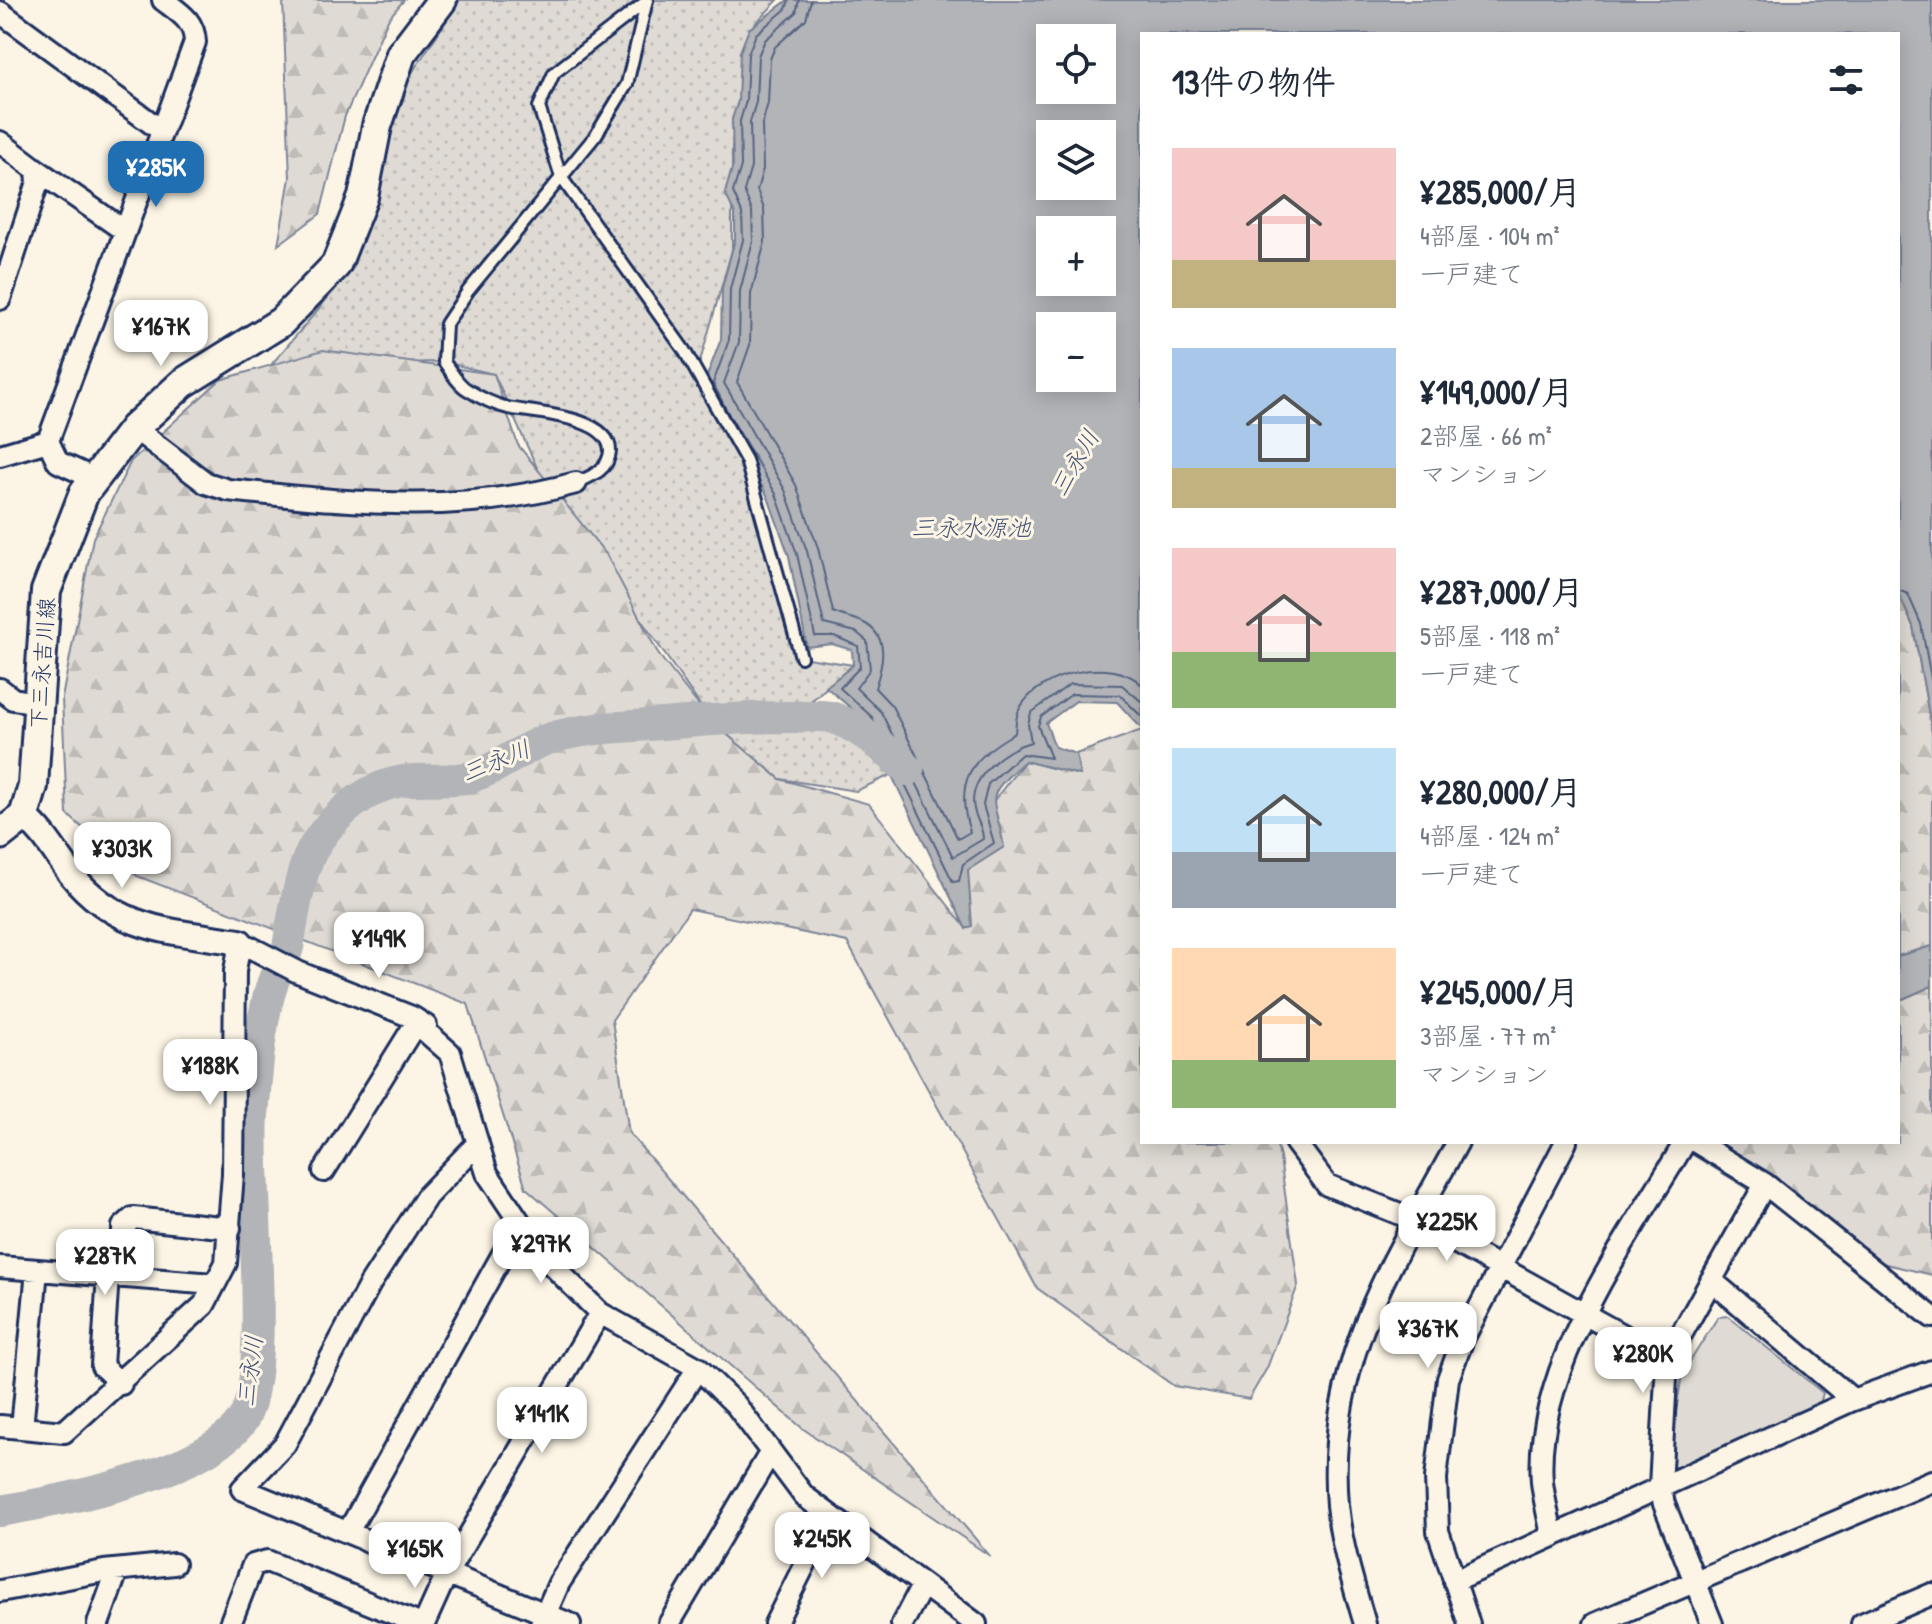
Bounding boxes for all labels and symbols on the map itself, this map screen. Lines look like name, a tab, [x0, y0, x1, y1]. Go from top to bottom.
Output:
pin: ¥285K	[100, 141, 212, 209]
pin: ¥167K	[105, 300, 217, 368]
water label: 三永川	[1042, 423, 1106, 502]
water label: 三永水源池	[911, 511, 1032, 543]
street label: 下三永吉川線	[22, 596, 62, 730]
water label: 三永川	[456, 732, 535, 788]
pin: ¥303K	[66, 822, 178, 890]
pin: ¥149K	[323, 912, 435, 980]
pin: ¥188K	[154, 1039, 266, 1107]
pin: ¥225K	[1391, 1195, 1503, 1263]
pin: ¥297K	[485, 1217, 597, 1285]
pin: ¥287K	[49, 1229, 161, 1297]
pin: ¥367K	[1372, 1302, 1484, 1370]
pin: ¥280K	[1587, 1327, 1699, 1395]
water label: 三永川	[229, 1333, 269, 1409]
pin: ¥141K	[486, 1387, 598, 1455]
pin: ¥245K	[766, 1512, 878, 1580]
pin: ¥165K	[359, 1522, 471, 1590]

